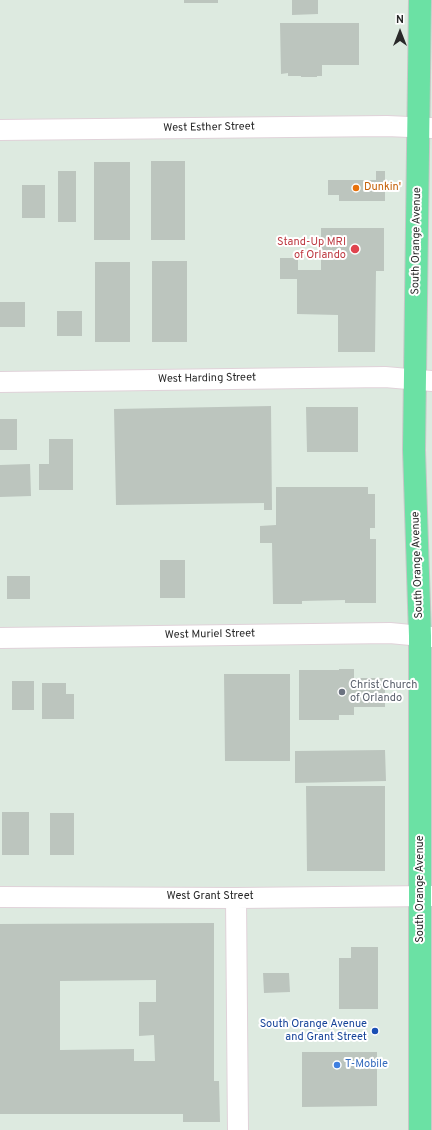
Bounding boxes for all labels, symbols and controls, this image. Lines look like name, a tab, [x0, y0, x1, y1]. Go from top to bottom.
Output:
north arrow	[380, 12, 420, 52]
text: N	[396, 13, 404, 27]
street label: West Esther Street	[163, 121, 255, 135]
place label: Dunkin'	[364, 181, 401, 195]
marker: Dunkin'	[351, 183, 361, 193]
street label: South Orange Avenue	[409, 187, 425, 295]
place label: Stand-Up MRI of Orlando	[277, 236, 346, 262]
marker: Stand-Up MRI of Orlando	[349, 243, 361, 255]
street label: West Harding Street	[158, 372, 256, 386]
street label: South Orange Avenue	[410, 511, 426, 619]
street label: West Muriel Street	[165, 628, 255, 642]
place label: Christ Church of Orlando	[350, 679, 418, 705]
marker: Christ Church of Orlando	[337, 687, 347, 697]
street label: South Orange Avenue	[414, 835, 428, 943]
street label: West Grant Street	[166, 890, 254, 904]
place label: South Orange Avenue and Grant Street	[260, 1018, 367, 1044]
marker: South Orange Avenue and Grant Street	[370, 1026, 380, 1036]
place label: T-Mobile	[345, 1058, 388, 1072]
marker: T-Mobile	[332, 1060, 342, 1070]

